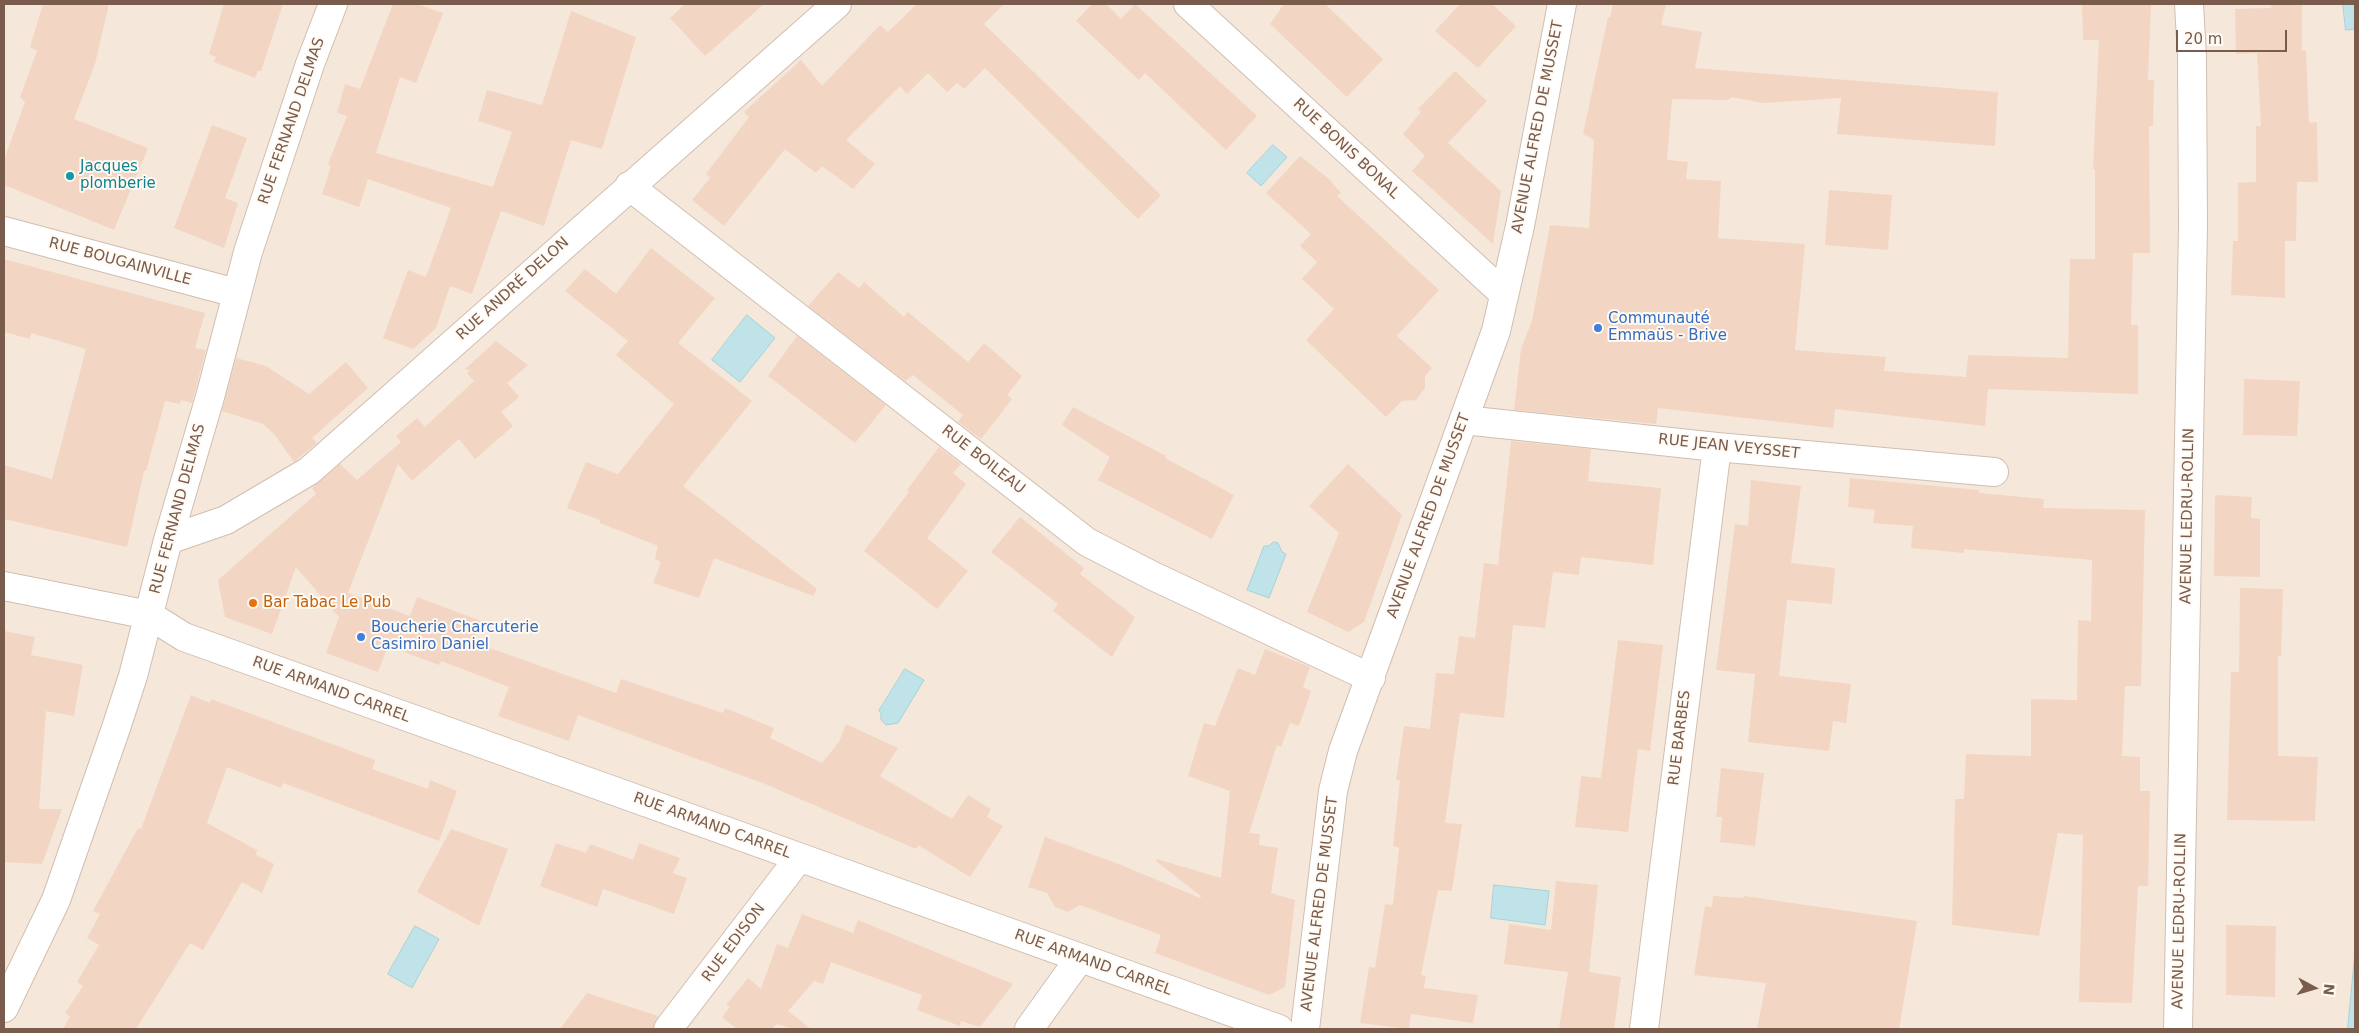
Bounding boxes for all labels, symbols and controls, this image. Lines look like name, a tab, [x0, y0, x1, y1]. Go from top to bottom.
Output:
street label: AVENUE ALFRED DE MUSSET	[1509, 19, 1567, 235]
scale bar	[2179, 20, 2290, 52]
text: 20 m	[2184, 30, 2222, 48]
street label: RUE FERNAND DELMAS	[255, 35, 329, 207]
street label: RUE BONIS BONAL	[1289, 95, 1403, 203]
place label: Jacques plomberie	[80, 158, 156, 193]
marker: Jacques plomberie	[64, 170, 76, 182]
street label: RUE BOUGAINVILLE	[47, 234, 193, 290]
street label: RUE ANDRÉ DELON	[453, 234, 573, 344]
place label: Communauté Emmaüs - Brive	[1608, 310, 1727, 345]
marker: Communauté Emmaüs - Brive	[1592, 322, 1604, 334]
street label: AVENUE ALFRED DE MUSSET	[1384, 411, 1474, 621]
street label: RUE FERNAND DELMAS	[147, 422, 209, 596]
street label: RUE BOILEAU	[938, 422, 1028, 498]
street label: AVENUE LEDRU-ROLLIN	[2177, 428, 2199, 604]
street label: RUE JEAN VEYSSET	[1657, 431, 1801, 463]
place label: Bar Tabac Le Pub	[263, 594, 391, 612]
marker: Bar Tabac Le Pub	[247, 597, 259, 609]
place label: Boucherie Charcuterie Casimiro Daniel	[371, 619, 539, 654]
marker: Boucherie Charcuterie Casimiro Daniel	[355, 631, 367, 643]
street label: RUE ARMAND CARREL	[250, 653, 412, 727]
street label: RUE BARBES	[1665, 689, 1695, 787]
street label: RUE ARMAND CARREL	[631, 789, 793, 863]
street label: AVENUE ALFRED DE MUSSET	[1298, 796, 1342, 1012]
street label: AVENUE LEDRU-ROLLIN	[2169, 833, 2191, 1009]
street label: RUE EDISON	[699, 900, 769, 986]
street label: RUE ARMAND CARREL	[1012, 926, 1174, 1000]
north arrow	[2289, 963, 2339, 1013]
text: N	[2320, 983, 2337, 996]

